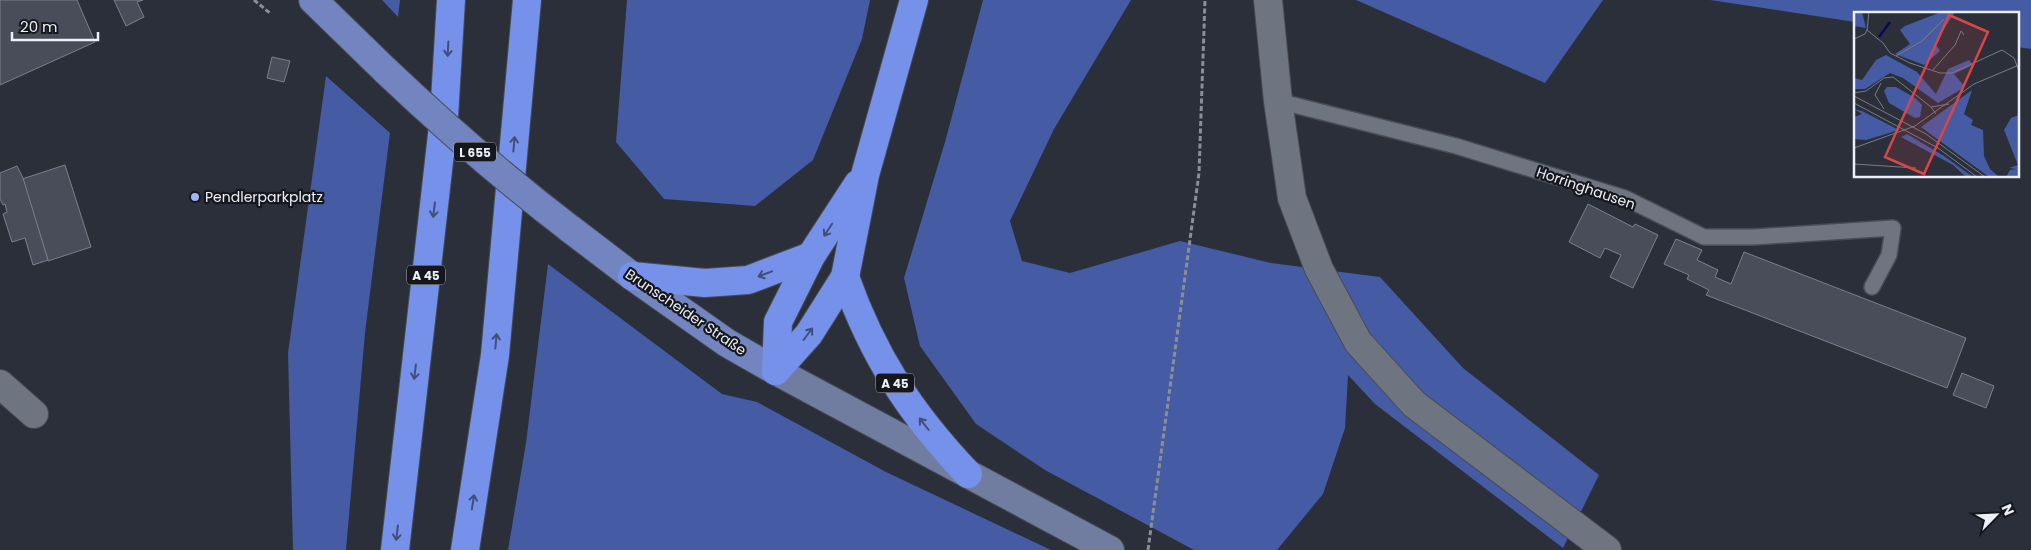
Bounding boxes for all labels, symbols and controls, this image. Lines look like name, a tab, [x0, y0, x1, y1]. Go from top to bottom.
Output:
scale bar	[12, 10, 99, 42]
inset map	[1854, 12, 2018, 178]
text: 20 m	[20, 16, 58, 37]
one-way arrow	[444, 40, 453, 56]
one-way arrow	[510, 137, 519, 153]
road number: L 655	[454, 142, 496, 162]
street label: Horringhausen	[1534, 162, 1638, 214]
place label: Pendlerparkplatz	[205, 187, 323, 207]
marker: Pendlerparkplatz	[189, 191, 201, 203]
one-way arrow	[429, 202, 439, 218]
one-way arrow	[823, 223, 833, 237]
street label: Brunscheider Straße	[622, 264, 751, 360]
road number: A 45	[407, 266, 445, 284]
one-way arrow	[758, 270, 773, 279]
one-way arrow	[803, 327, 813, 341]
one-way arrow	[491, 333, 501, 349]
one-way arrow	[410, 364, 420, 380]
road number: A 45	[876, 373, 914, 392]
one-way arrow	[919, 417, 929, 431]
north arrow	[1971, 490, 2021, 540]
one-way arrow	[468, 494, 478, 510]
text: N	[1997, 501, 2019, 519]
one-way arrow	[392, 525, 402, 541]

